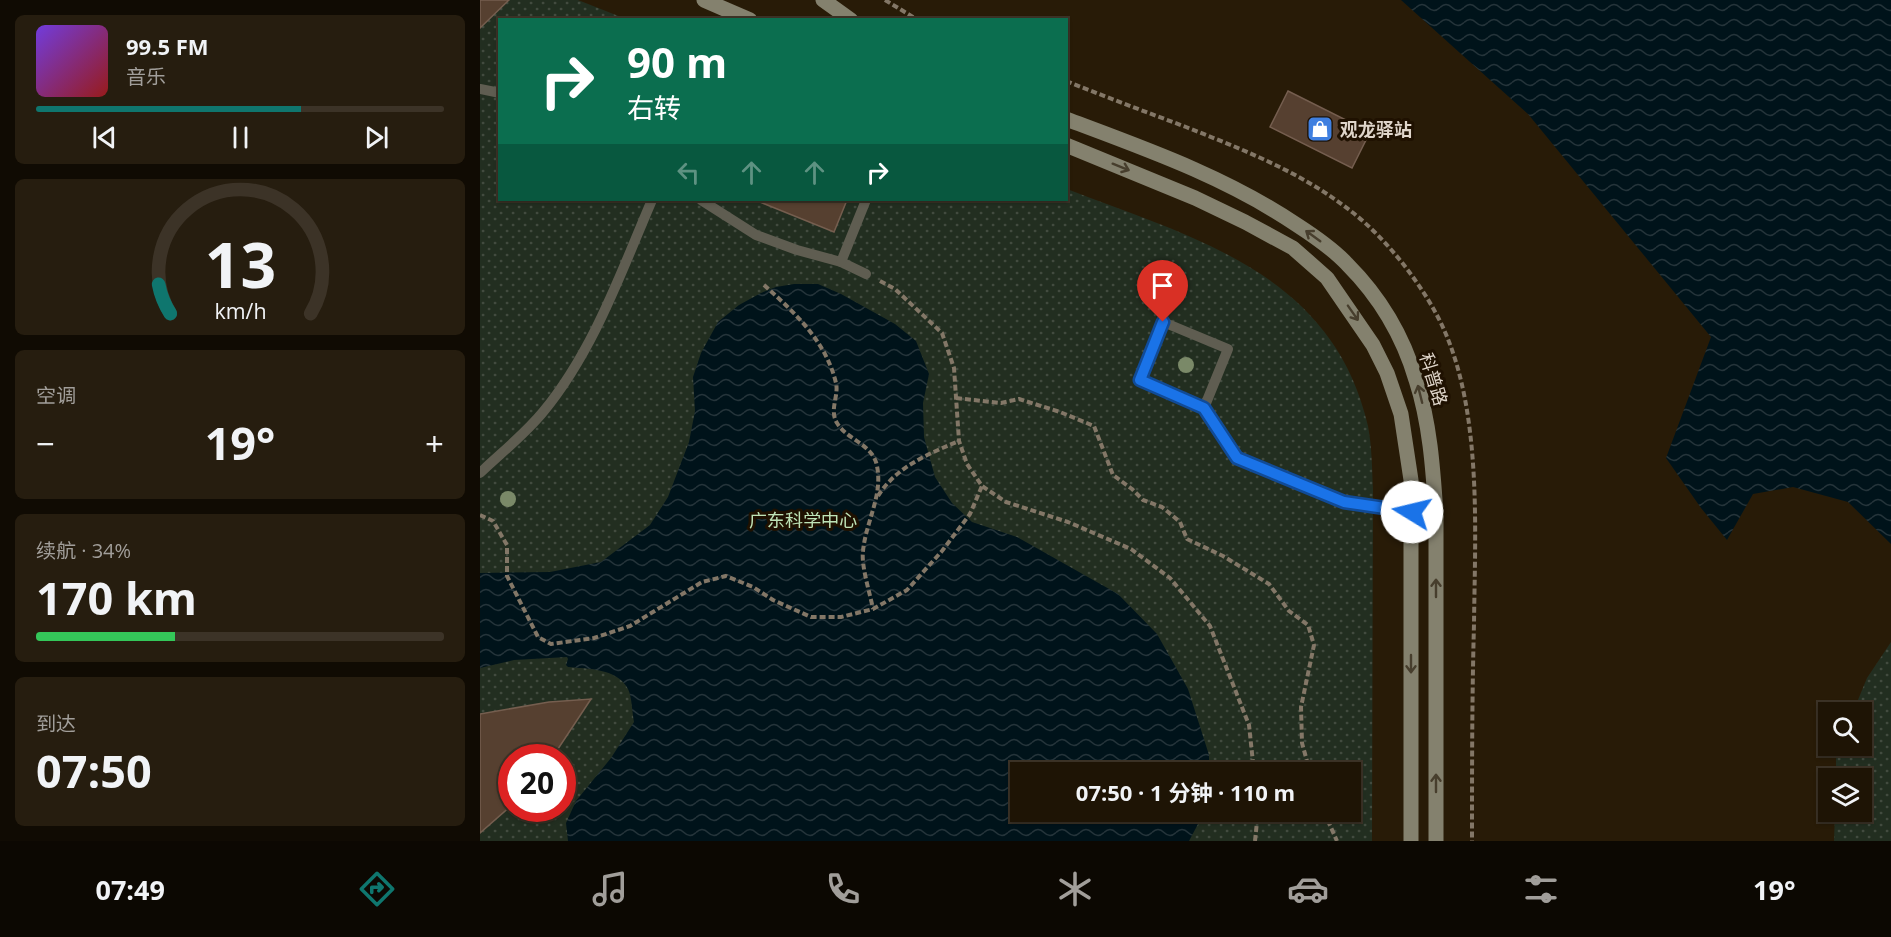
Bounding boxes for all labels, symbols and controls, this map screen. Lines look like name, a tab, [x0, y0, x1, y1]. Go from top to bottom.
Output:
text: 99.5 FM	[126, 31, 209, 61]
text: 90 m	[627, 33, 727, 90]
icon: right	[528, 42, 606, 120]
text: 音乐	[126, 63, 166, 90]
text: 右转	[627, 89, 681, 126]
shop icon: 观龙驿站	[1305, 114, 1335, 144]
place label: 观龙驿站	[1340, 117, 1412, 141]
icon: previous	[88, 121, 121, 154]
icon: pause	[224, 121, 257, 154]
icon: next	[360, 121, 393, 154]
icon: left	[672, 156, 705, 189]
icon: ahead	[735, 156, 768, 189]
icon: ahead	[798, 156, 831, 189]
icon: right	[861, 156, 894, 189]
one-way arrow	[1111, 162, 1129, 173]
text: 13	[204, 221, 276, 306]
one-way arrow	[1305, 230, 1321, 242]
pin	[1137, 260, 1188, 322]
icon: arrive	[1146, 269, 1179, 302]
text: km/h	[214, 296, 266, 325]
one-way arrow	[1347, 304, 1359, 321]
street label: 科普路	[1415, 350, 1453, 408]
text: 空调	[36, 382, 76, 409]
one-way arrow	[1413, 385, 1425, 404]
text: 19°	[205, 412, 275, 473]
text: −	[36, 421, 55, 466]
text: +	[425, 421, 444, 466]
position arrow	[1380, 480, 1444, 544]
park label: 广东科学中心	[749, 508, 857, 532]
text: 续航 · 34%	[36, 537, 131, 564]
text: 170 km	[36, 567, 197, 628]
one-way arrow	[1430, 578, 1442, 598]
one-way arrow	[1406, 653, 1417, 673]
map controls	[1818, 702, 1872, 822]
button: search	[1818, 702, 1872, 756]
text: 到达	[36, 710, 76, 737]
text: 07:50	[36, 740, 152, 801]
speed limit sign: 20	[498, 744, 576, 822]
button: layers	[1818, 768, 1872, 822]
one-way arrow	[1431, 773, 1442, 793]
text: 07:50 · 1 分钟 · 110 m	[1076, 777, 1295, 807]
icon: directions	[356, 868, 398, 910]
icon: music	[589, 868, 631, 910]
icon: phone	[822, 868, 864, 910]
icon: climate	[1054, 868, 1096, 910]
icon: car	[1287, 868, 1329, 910]
icon: filters	[1520, 868, 1562, 910]
text: 07:49	[95, 871, 165, 908]
text: 19°	[1753, 871, 1795, 908]

